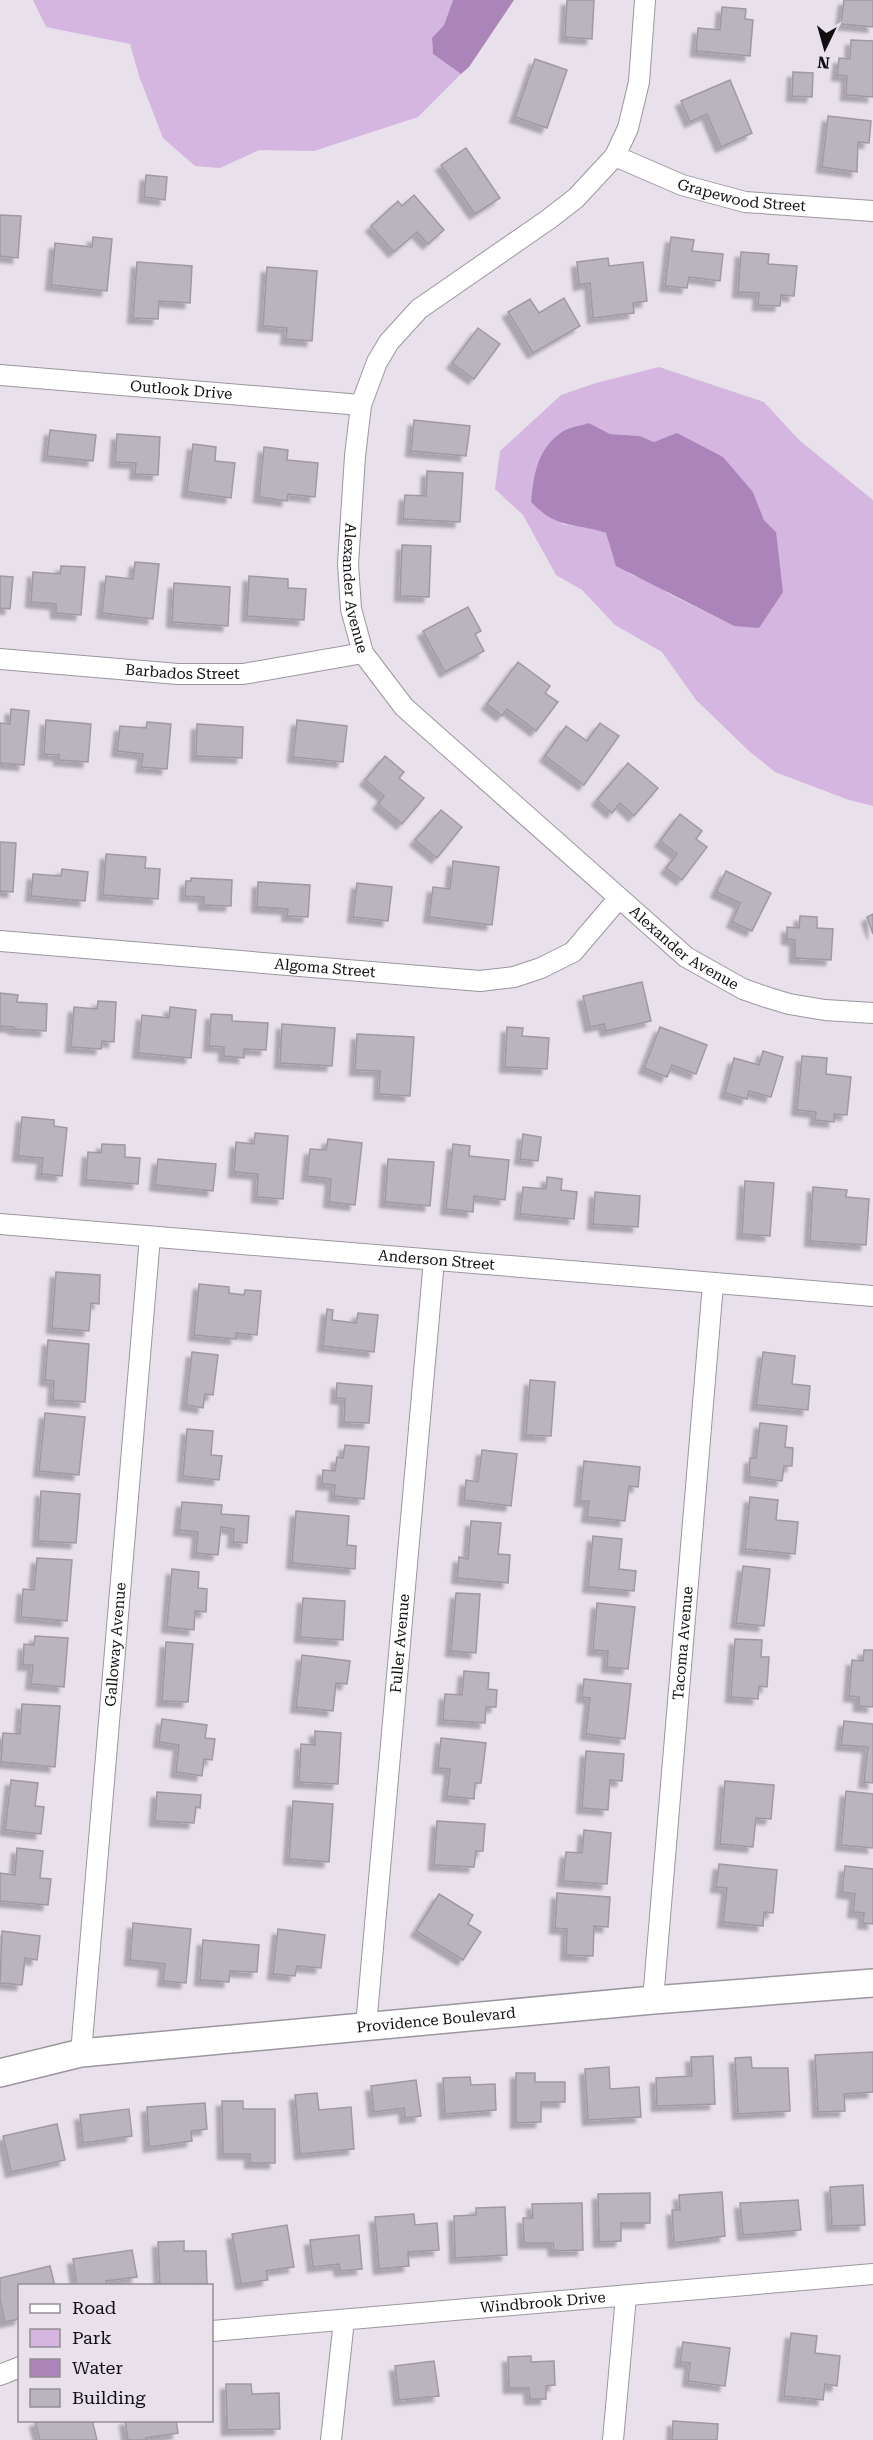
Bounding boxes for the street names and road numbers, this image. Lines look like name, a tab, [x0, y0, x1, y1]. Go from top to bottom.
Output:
street label: Grapewood Street	[675, 175, 807, 215]
street label: Outlook Drive	[130, 377, 233, 403]
street label: Alexander Avenue	[339, 522, 372, 655]
street label: Barbados Street	[124, 661, 240, 683]
street label: Alexander Avenue	[626, 902, 742, 994]
street label: Algoma Street	[274, 955, 377, 981]
street label: Anderson Street	[377, 1246, 496, 1274]
street label: Galloway Avenue	[101, 1582, 130, 1707]
street label: Tacoma Avenue	[669, 1586, 697, 1701]
street label: Fuller Avenue	[387, 1593, 413, 1694]
street label: Providence Boulevard	[356, 2004, 517, 2036]
street label: Windbrook Drive	[479, 2288, 606, 2317]

